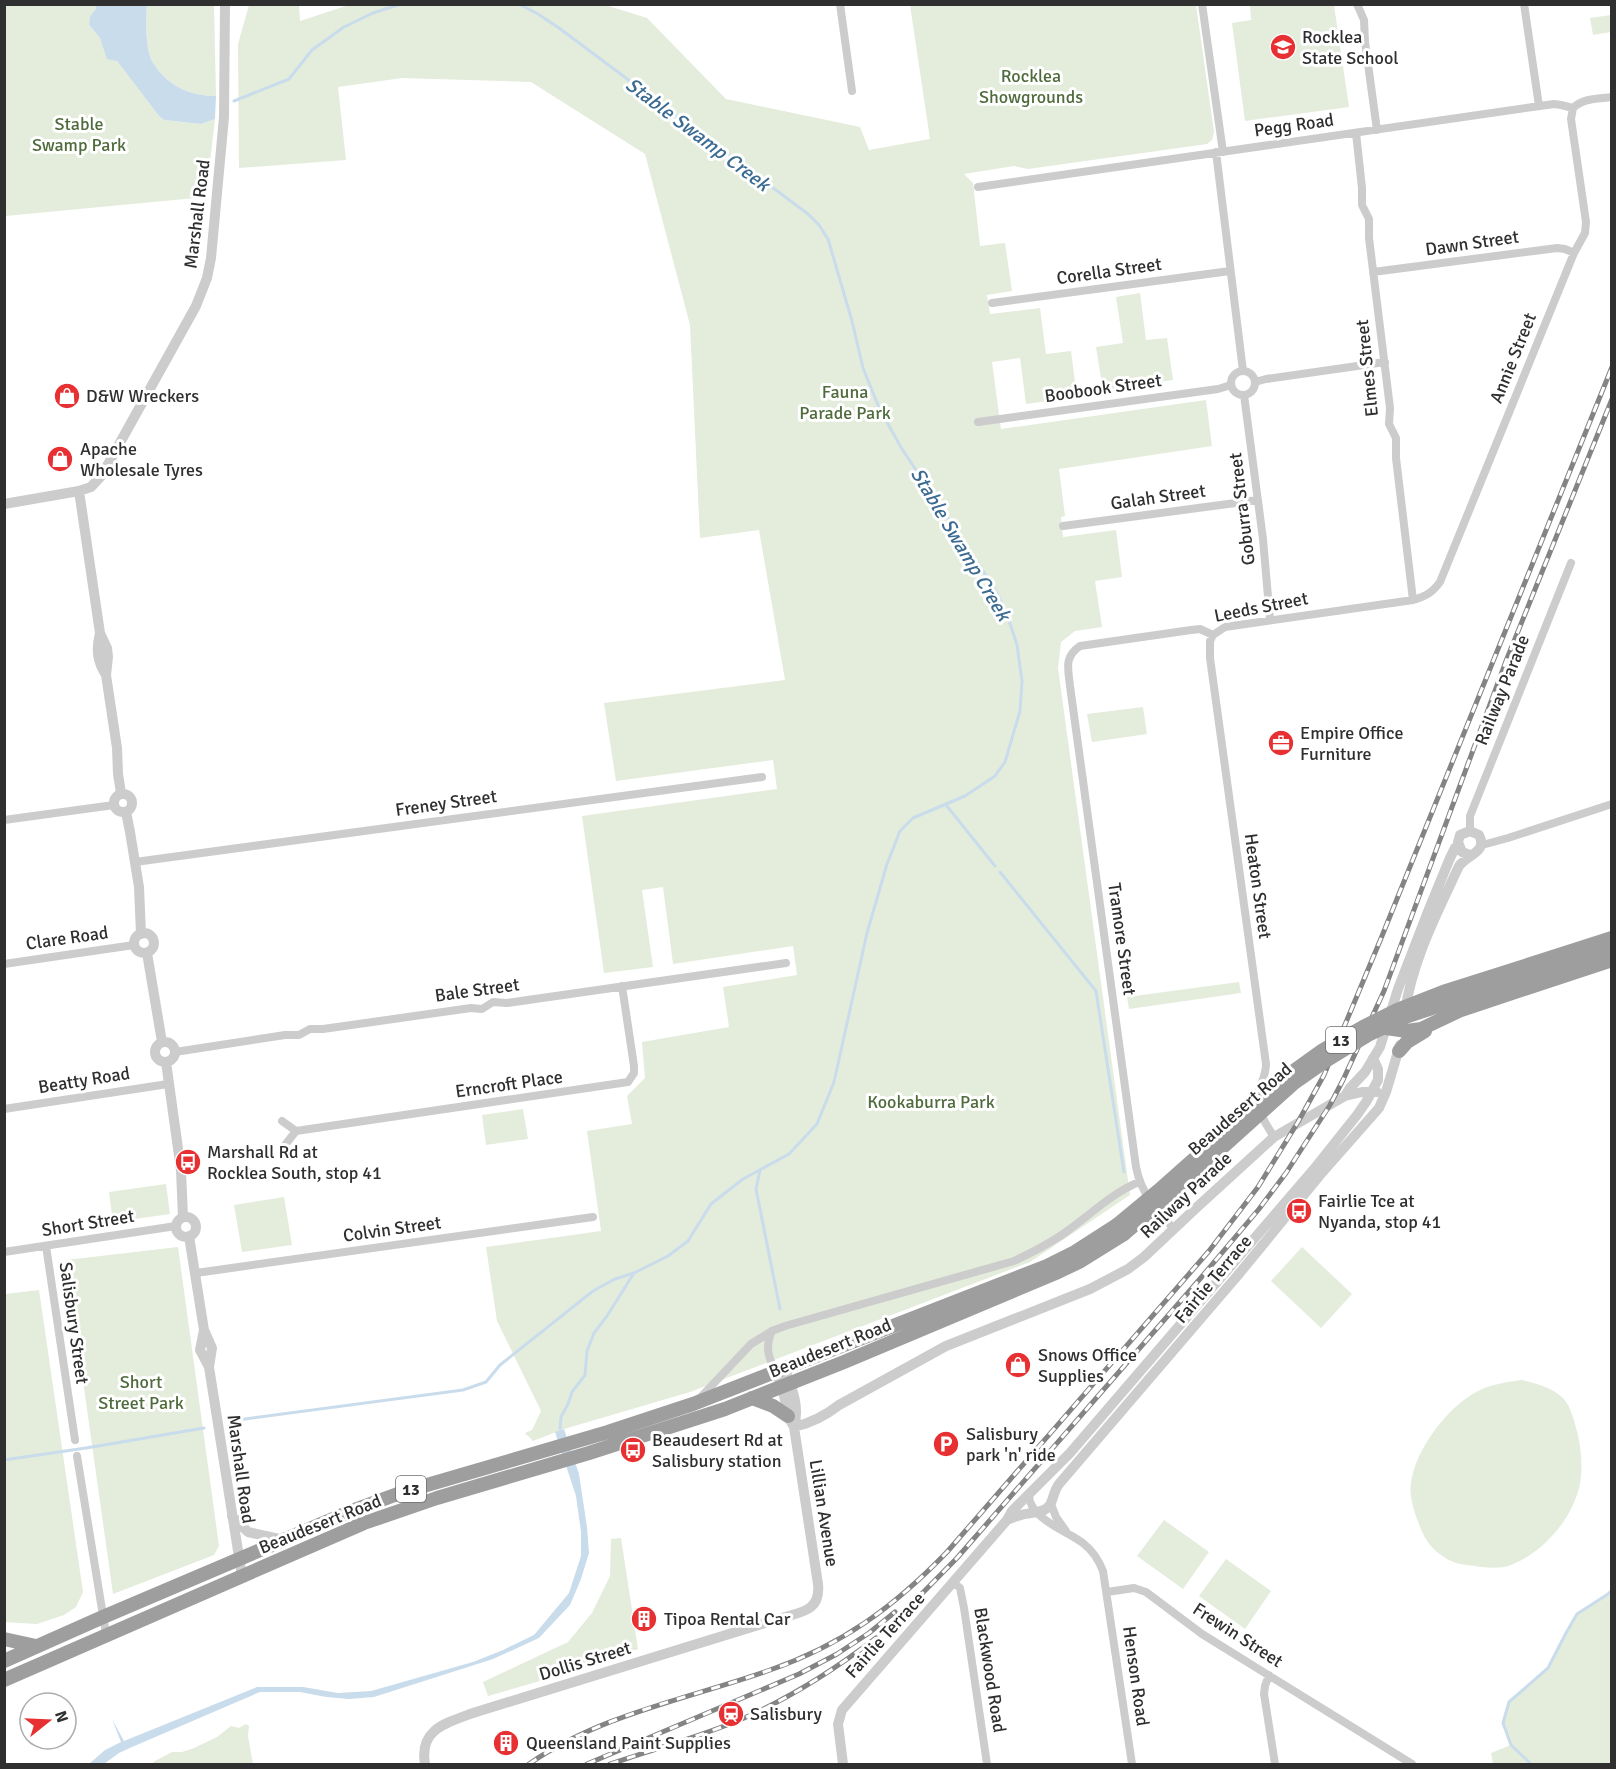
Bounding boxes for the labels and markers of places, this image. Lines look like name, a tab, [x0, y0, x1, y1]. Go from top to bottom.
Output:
place label: Rocklea State School	[1302, 26, 1399, 69]
school or university icon: Rocklea State School	[1268, 32, 1298, 62]
shop icon: D&W Wreckers	[52, 381, 82, 411]
place label: D&W Wreckers	[86, 385, 199, 407]
place label: Apache Wholesale Tyres	[80, 438, 203, 481]
shop icon: Apache Wholesale Tyres	[45, 444, 75, 474]
place label: Empire Office Furniture	[1300, 722, 1403, 765]
office icon: Empire Office Furniture	[1266, 728, 1296, 758]
place label: Marshall Rd at Rocklea South, stop 41	[207, 1141, 382, 1184]
bus stop icon: Marshall Rd at Rocklea South, stop 41	[173, 1147, 203, 1177]
place label: Fairlie Tce at Nyanda, stop 41	[1318, 1190, 1441, 1233]
bus stop icon: Fairlie Tce at Nyanda, stop 41	[1284, 1196, 1314, 1226]
place label: Snows Office Supplies	[1038, 1344, 1137, 1387]
shop icon: Snows Office Supplies	[1003, 1350, 1033, 1380]
place label: Salisbury park 'n' ride	[966, 1423, 1056, 1466]
place label: Beaudesert Rd at Salisbury station	[652, 1429, 783, 1472]
parking icon: Salisbury park 'n' ride	[931, 1429, 961, 1459]
bus stop icon: Beaudesert Rd at Salisbury station	[618, 1435, 648, 1465]
building icon: Tipoa Rental Car	[629, 1604, 659, 1634]
place label: Tipoa Rental Car	[664, 1608, 791, 1630]
station icon: Salisbury	[716, 1699, 746, 1729]
place label: Salisbury	[750, 1703, 823, 1725]
building icon: Queensland Paint Supplies	[491, 1728, 521, 1758]
place label: Queensland Paint Supplies	[526, 1732, 731, 1754]

